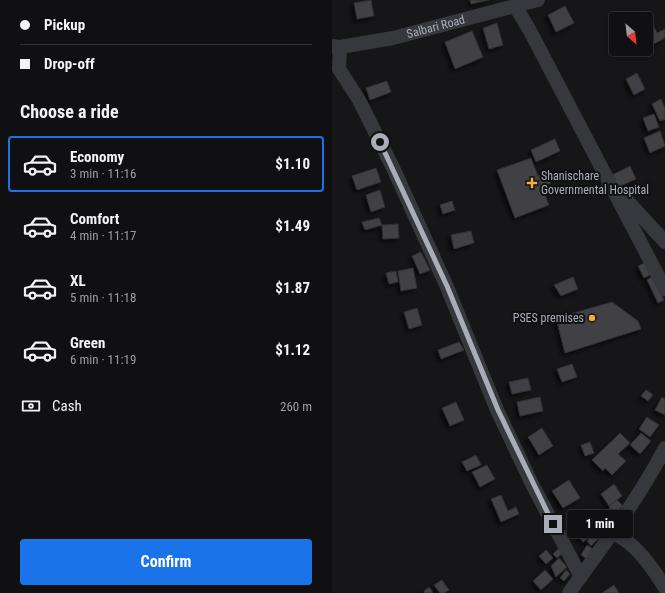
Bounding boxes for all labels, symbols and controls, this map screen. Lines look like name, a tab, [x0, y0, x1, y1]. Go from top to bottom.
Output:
street label: Salbari Road	[405, 12, 466, 41]
north arrow	[609, 12, 653, 56]
map controls	[609, 12, 653, 56]
text: Pickup	[44, 16, 85, 34]
text: Drop-off	[44, 55, 95, 73]
text: Choose a ride	[20, 101, 119, 122]
route start	[371, 133, 389, 151]
icon: car	[22, 146, 58, 182]
text: Economy	[70, 148, 124, 166]
text: $1.10	[275, 155, 310, 173]
text: 3 min · 11:16	[70, 166, 136, 181]
place label: Shanischare Governmental Hospital	[541, 169, 649, 197]
marker: Shanischare Governmental Hospital	[526, 177, 538, 189]
icon: car	[22, 208, 58, 244]
text: Comfort	[70, 210, 119, 228]
text: $1.49	[275, 217, 310, 235]
text: 4 min · 11:17	[70, 228, 136, 243]
icon: car	[22, 270, 58, 306]
text: XL	[70, 272, 86, 290]
text: $1.87	[275, 279, 310, 297]
text: 5 min · 11:18	[70, 290, 136, 305]
place label: PSES premises	[513, 311, 584, 325]
marker: PSES premises	[587, 313, 597, 323]
icon: car	[22, 332, 58, 368]
text: Green	[70, 334, 105, 352]
text: $1.12	[275, 341, 310, 359]
text: 6 min · 11:19	[70, 352, 136, 367]
icon: cash	[20, 395, 42, 417]
text: Cash	[52, 397, 82, 415]
text: 260 m	[280, 399, 312, 414]
callout: 1 min	[567, 510, 633, 538]
route end	[544, 515, 562, 533]
text: 1 min	[586, 516, 614, 531]
button: Confirm	[20, 539, 312, 585]

